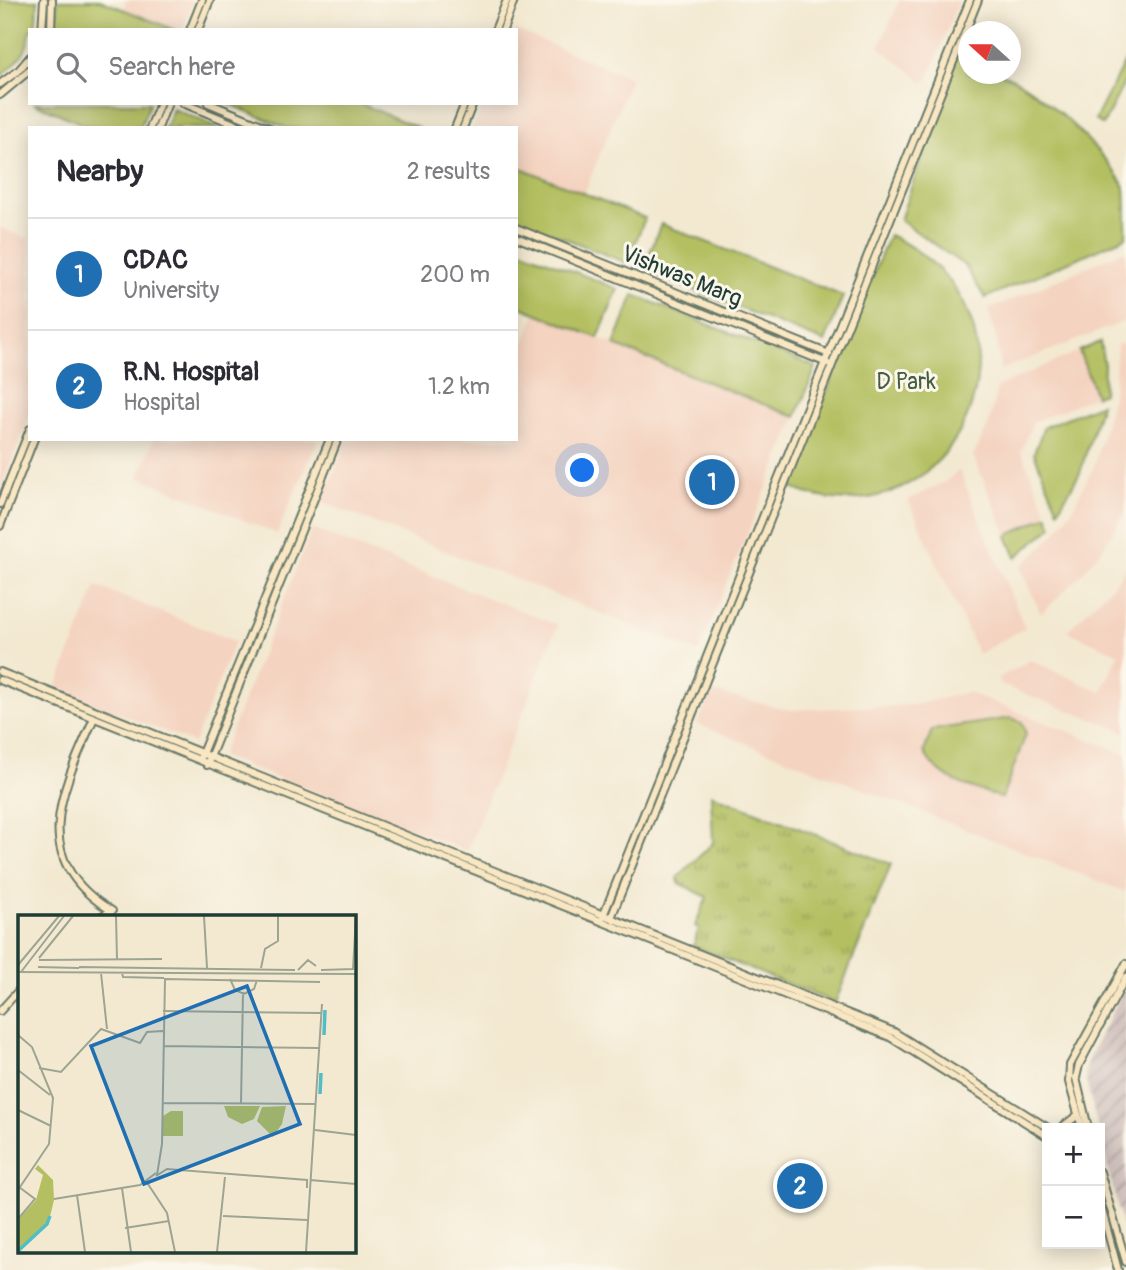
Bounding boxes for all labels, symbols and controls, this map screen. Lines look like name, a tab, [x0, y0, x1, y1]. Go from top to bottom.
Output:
north arrow	[958, 21, 1021, 84]
search box	[28, 28, 518, 105]
icon: search	[52, 48, 90, 86]
text: Search here	[108, 51, 235, 83]
text: Nearby	[56, 153, 143, 190]
text: 2 results	[407, 157, 490, 186]
street label: Vishwas Marg	[617, 239, 747, 313]
text: CDAC	[123, 244, 188, 276]
text: 1	[75, 260, 84, 289]
text: 200 m	[420, 260, 490, 289]
text: University	[123, 276, 219, 305]
text: R.N. Hospital	[123, 356, 259, 388]
park label: D Park	[876, 367, 936, 396]
text: 2	[73, 372, 85, 401]
text: 1.2 km	[428, 372, 490, 401]
text: Hospital	[123, 388, 201, 417]
your location	[565, 453, 599, 487]
pin: 1	[689, 456, 735, 508]
inset map	[18, 915, 355, 1252]
map controls	[1042, 1123, 1105, 1249]
button: +	[1042, 1123, 1105, 1186]
pin: 2	[777, 1160, 823, 1212]
button: −	[1042, 1186, 1105, 1249]

